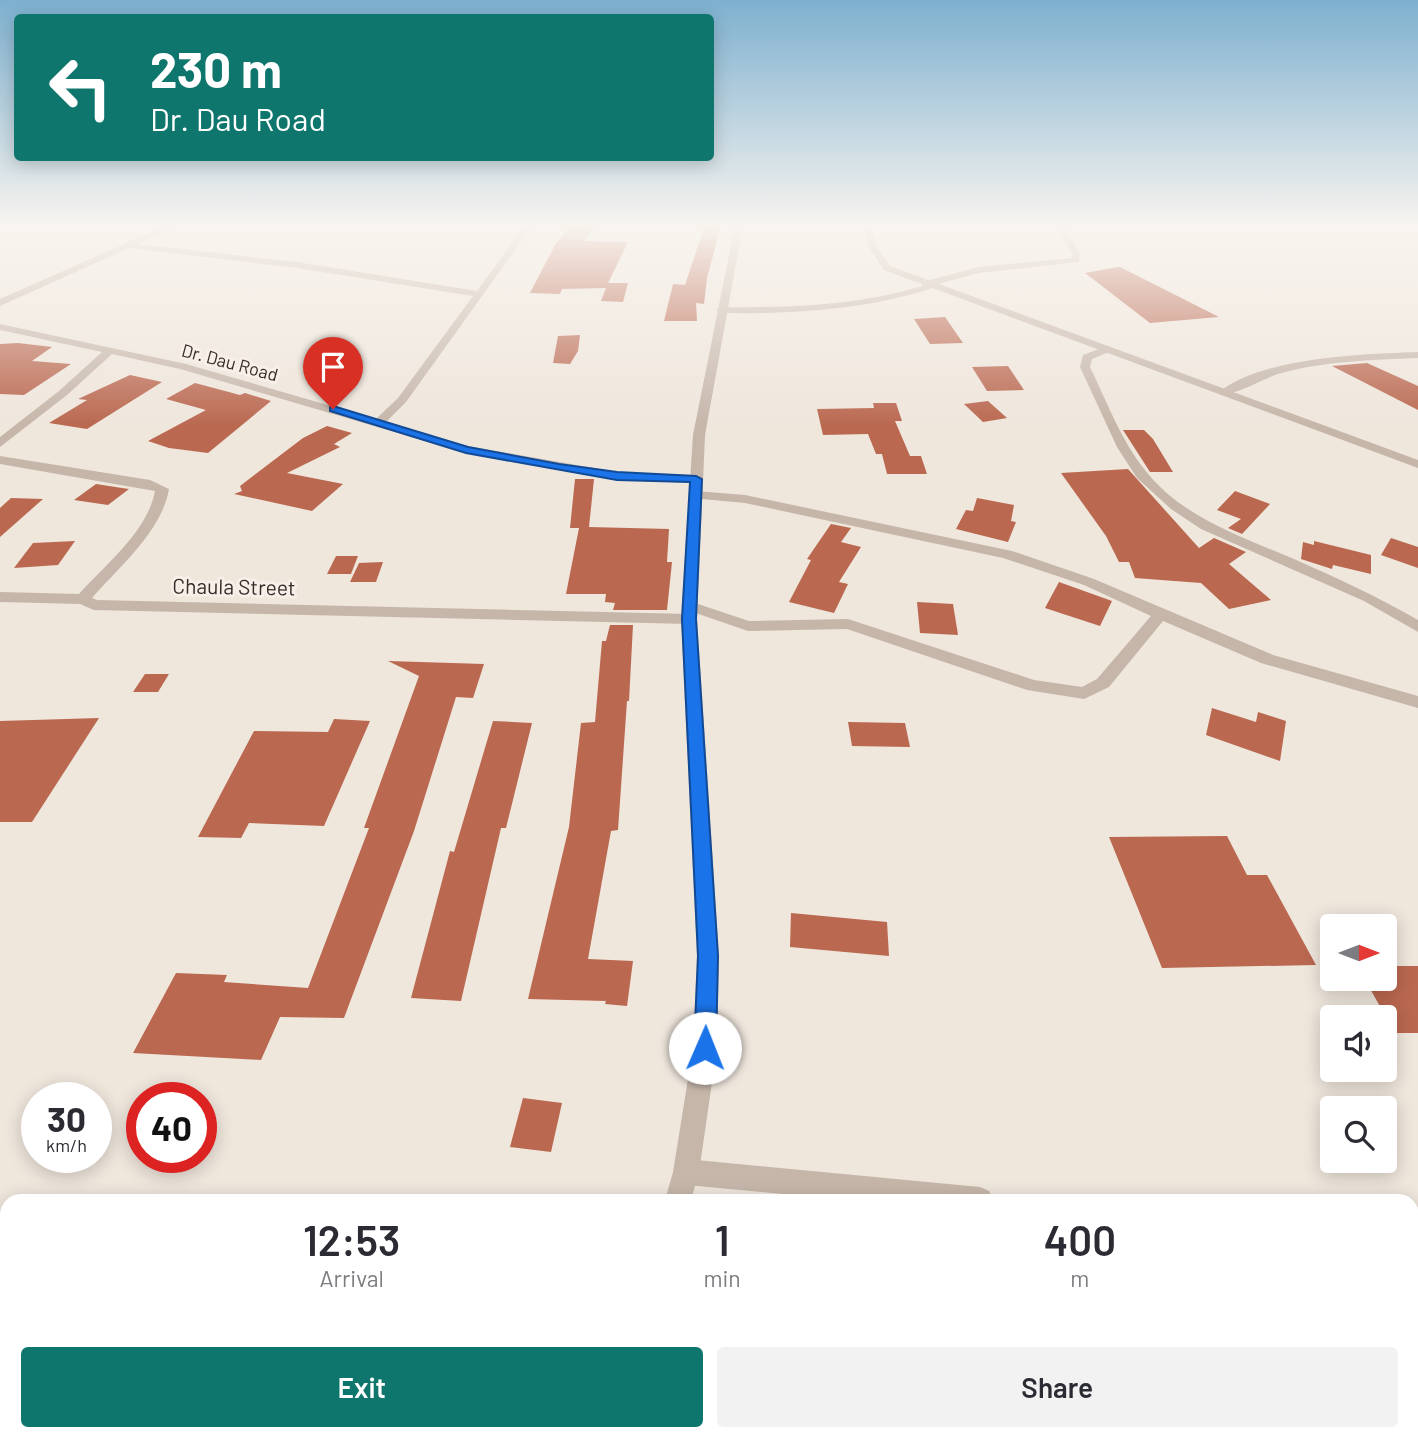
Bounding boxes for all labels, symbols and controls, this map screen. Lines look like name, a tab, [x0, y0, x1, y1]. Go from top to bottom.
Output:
text: 230 m	[150, 39, 282, 98]
icon: left	[35, 42, 126, 133]
text: Dr. Dau Road	[150, 99, 326, 137]
pin	[303, 337, 363, 409]
street label: Dr. Dau Road	[179, 339, 281, 385]
icon: arrive	[314, 348, 352, 386]
street label: Chaula Street	[172, 572, 296, 600]
north arrow	[1320, 914, 1396, 990]
map controls	[1320, 914, 1397, 1173]
button: sound	[1320, 1005, 1397, 1082]
position arrow	[668, 1011, 742, 1085]
speed limit sign: 40	[126, 1082, 217, 1173]
button: search	[1320, 1096, 1397, 1173]
text: 30	[47, 1097, 86, 1139]
text: km/h	[46, 1134, 87, 1156]
text: 12:53	[303, 1214, 400, 1264]
text: 1	[715, 1214, 729, 1264]
text: 400	[1044, 1214, 1116, 1264]
text: Arrival	[320, 1264, 384, 1292]
text: min	[703, 1264, 741, 1292]
text: m	[1070, 1264, 1089, 1292]
button: Exit	[21, 1347, 703, 1427]
button: Share	[717, 1347, 1398, 1427]

